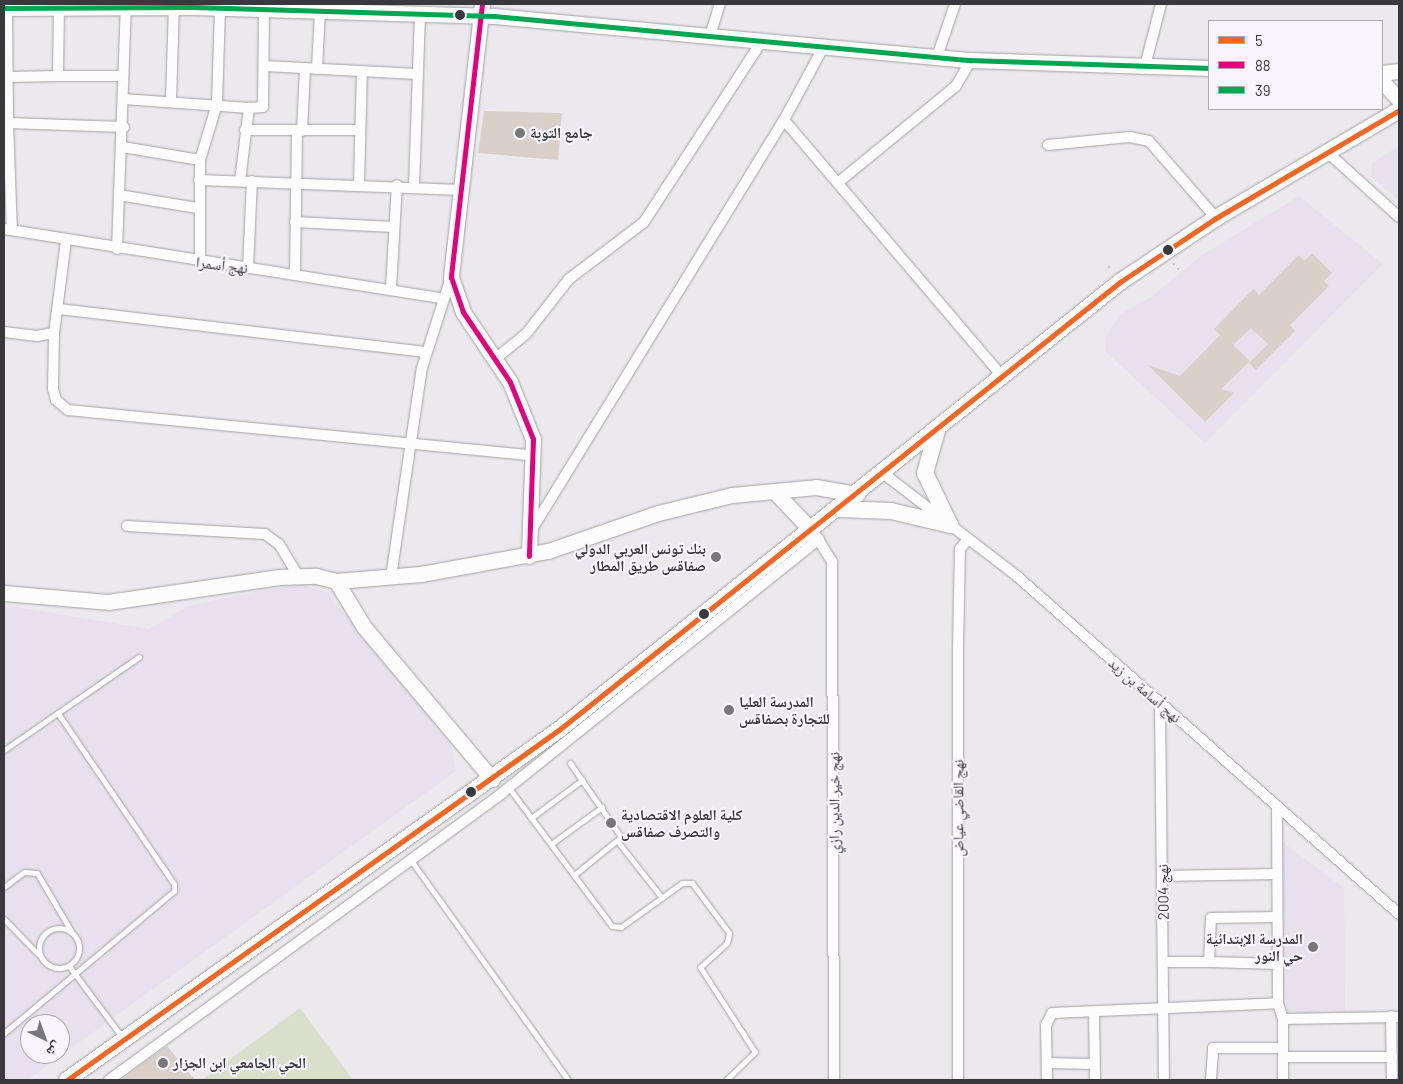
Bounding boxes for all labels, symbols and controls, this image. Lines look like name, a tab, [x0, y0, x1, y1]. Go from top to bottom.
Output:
unlabelled marker	[455, 10, 465, 20]
legend	[1208, 20, 1383, 110]
text: 5	[1255, 31, 1263, 49]
text: 88	[1255, 56, 1271, 74]
text: 39	[1255, 81, 1271, 99]
place label: جامع التوبة	[530, 124, 593, 142]
marker: جامع التوبة	[514, 127, 526, 139]
unlabelled marker	[1163, 245, 1173, 255]
street label: نهج أسمرا	[195, 253, 249, 277]
place label: بنك تونس العربي الدولي صفاقس طريق المطار	[575, 539, 706, 574]
marker: بنك تونس العربي الدولي صفاقس طريق المطار	[710, 551, 722, 563]
unlabelled marker	[699, 609, 709, 619]
street label: نهج أسامة بن زيد	[1105, 653, 1185, 727]
place label: المدرسة العليا للتجارة بصفاقس	[739, 692, 830, 727]
marker: المدرسة العليا للتجارة بصفاقس	[723, 704, 735, 716]
street label: نهج خير الدين رازي	[825, 752, 843, 854]
street label: نهج القاضي عياض	[949, 759, 967, 857]
unlabelled marker	[466, 787, 476, 797]
place label: كلية العلوم الاقتصادية والتصرف صفاقس	[621, 805, 742, 840]
marker: كلية العلوم الاقتصادية والتصرف صفاقس	[605, 817, 617, 829]
street label: نهج 2004	[1154, 864, 1172, 920]
place label: المدرسة الإبتدائية حي النور	[1206, 929, 1303, 964]
marker: المدرسة الإبتدائية حي النور	[1307, 941, 1319, 953]
north arrow	[20, 1014, 70, 1064]
text: ش	[43, 1038, 66, 1061]
place label: الحي الجامعي ابن الجزار	[173, 1054, 306, 1072]
marker: الحي الجامعي ابن الجزار	[157, 1057, 169, 1069]

